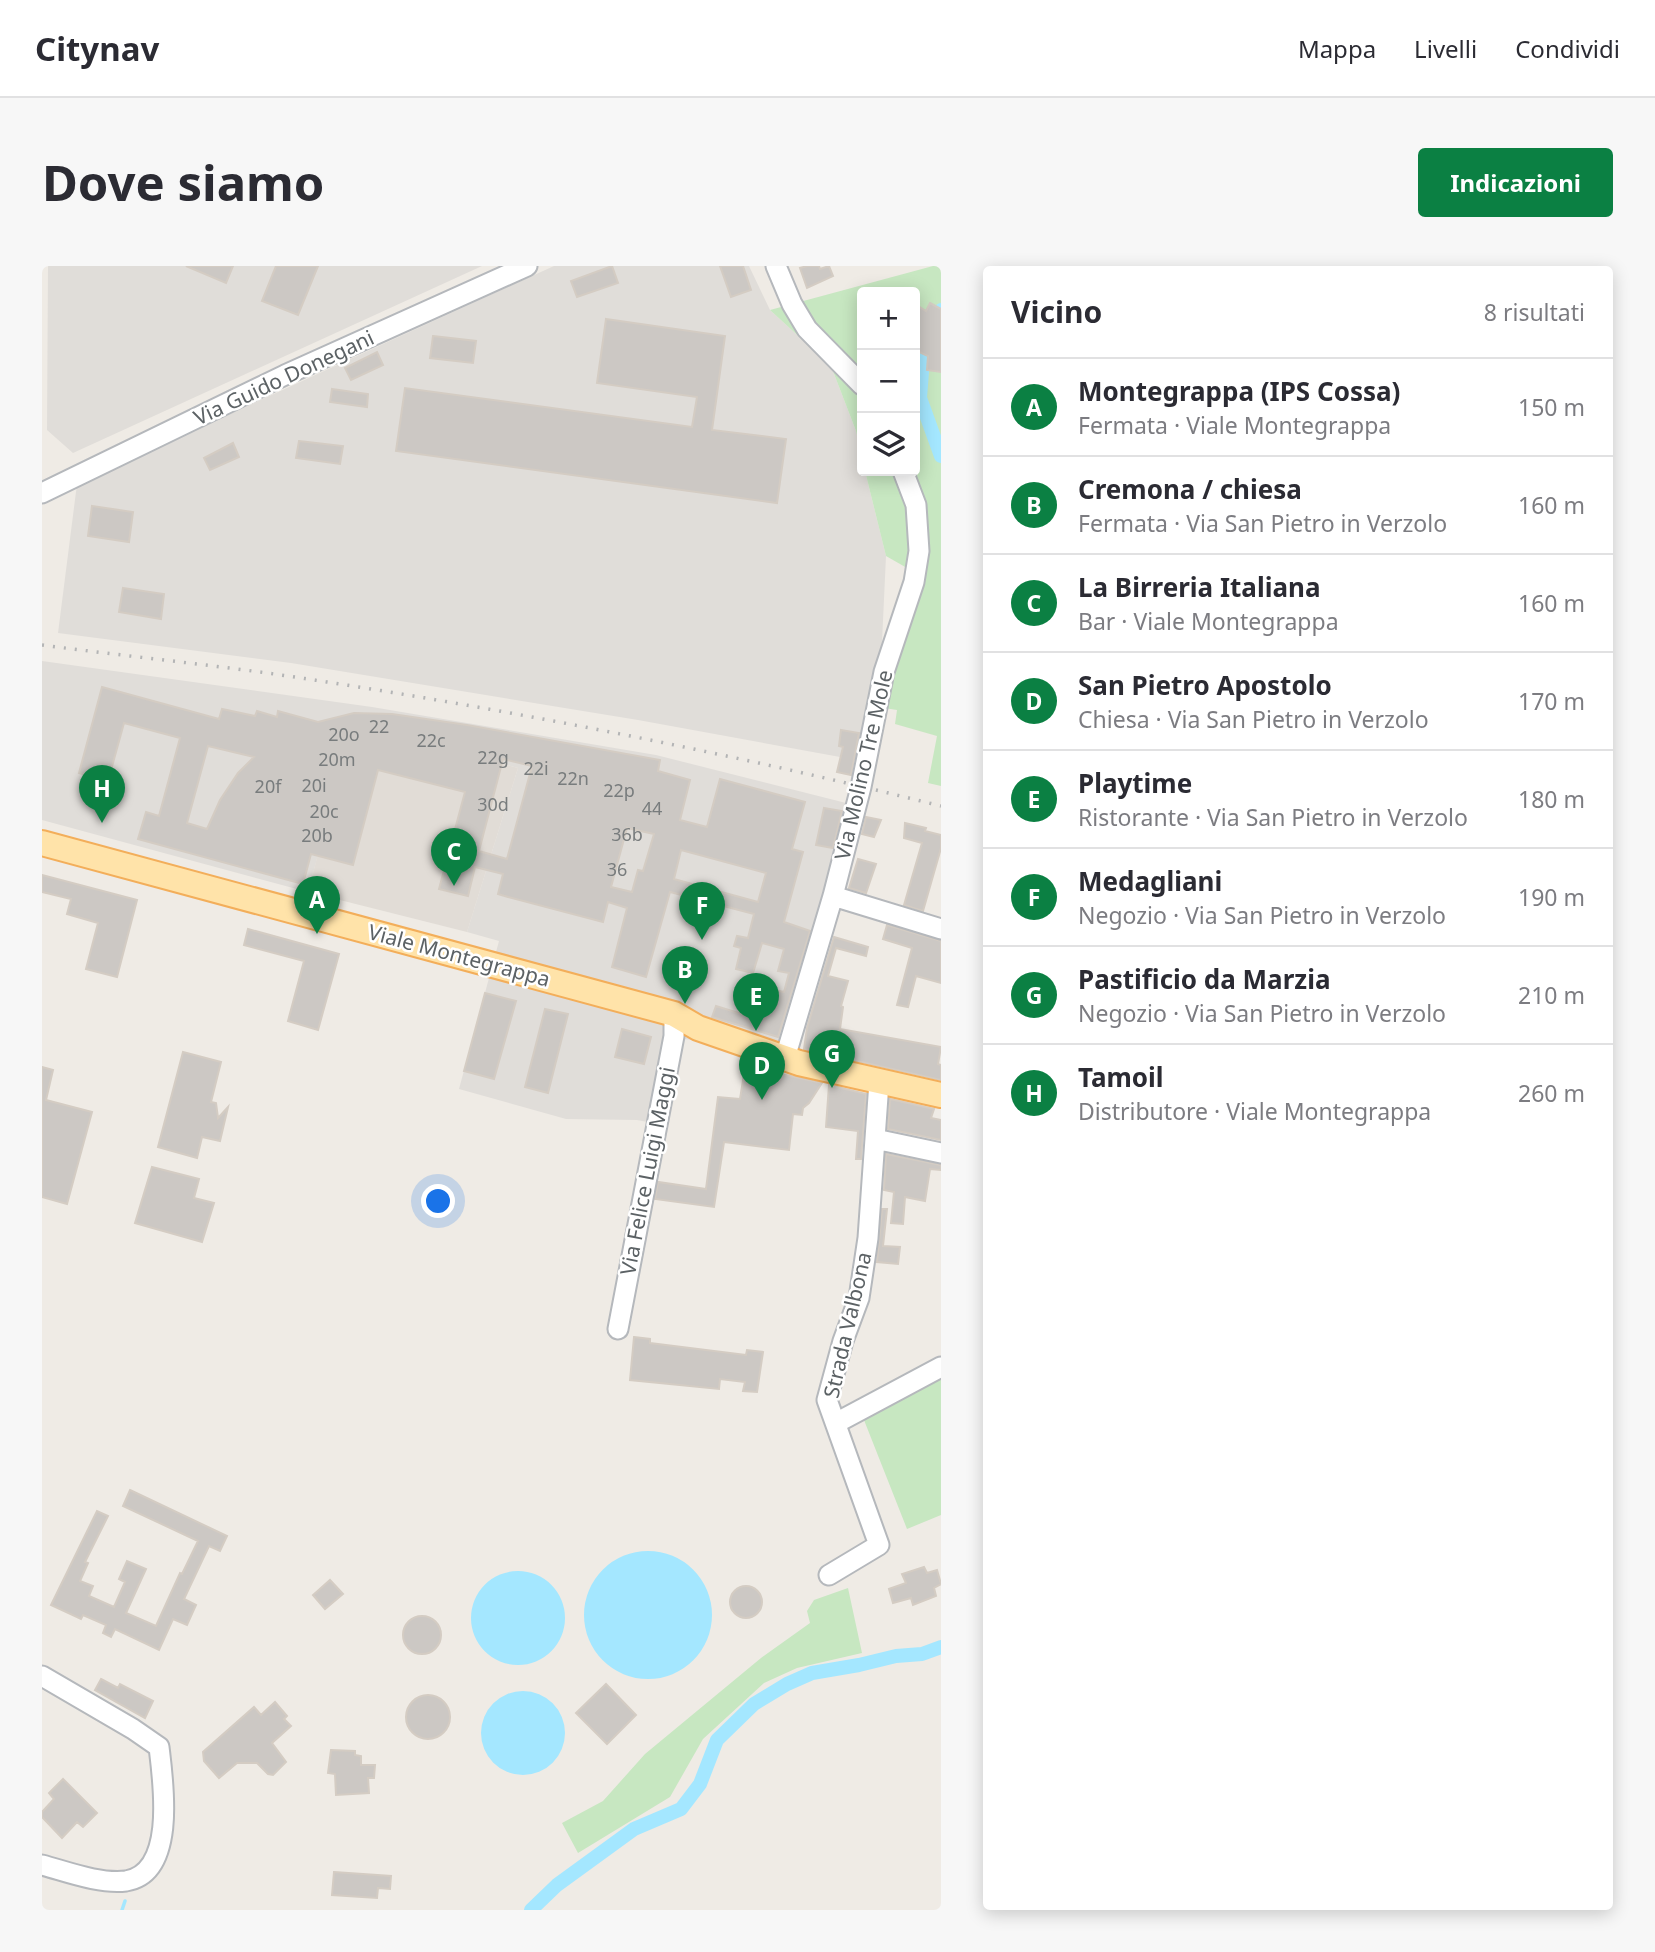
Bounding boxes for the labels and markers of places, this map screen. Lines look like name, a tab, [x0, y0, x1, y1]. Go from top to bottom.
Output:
pin: H	[79, 765, 125, 823]
pin: C	[431, 828, 477, 886]
pin: A	[294, 876, 340, 934]
pin: F	[679, 882, 725, 940]
pin: B	[662, 946, 708, 1004]
pin: E	[733, 973, 779, 1031]
pin: G	[809, 1030, 855, 1088]
pin: D	[739, 1042, 785, 1100]

